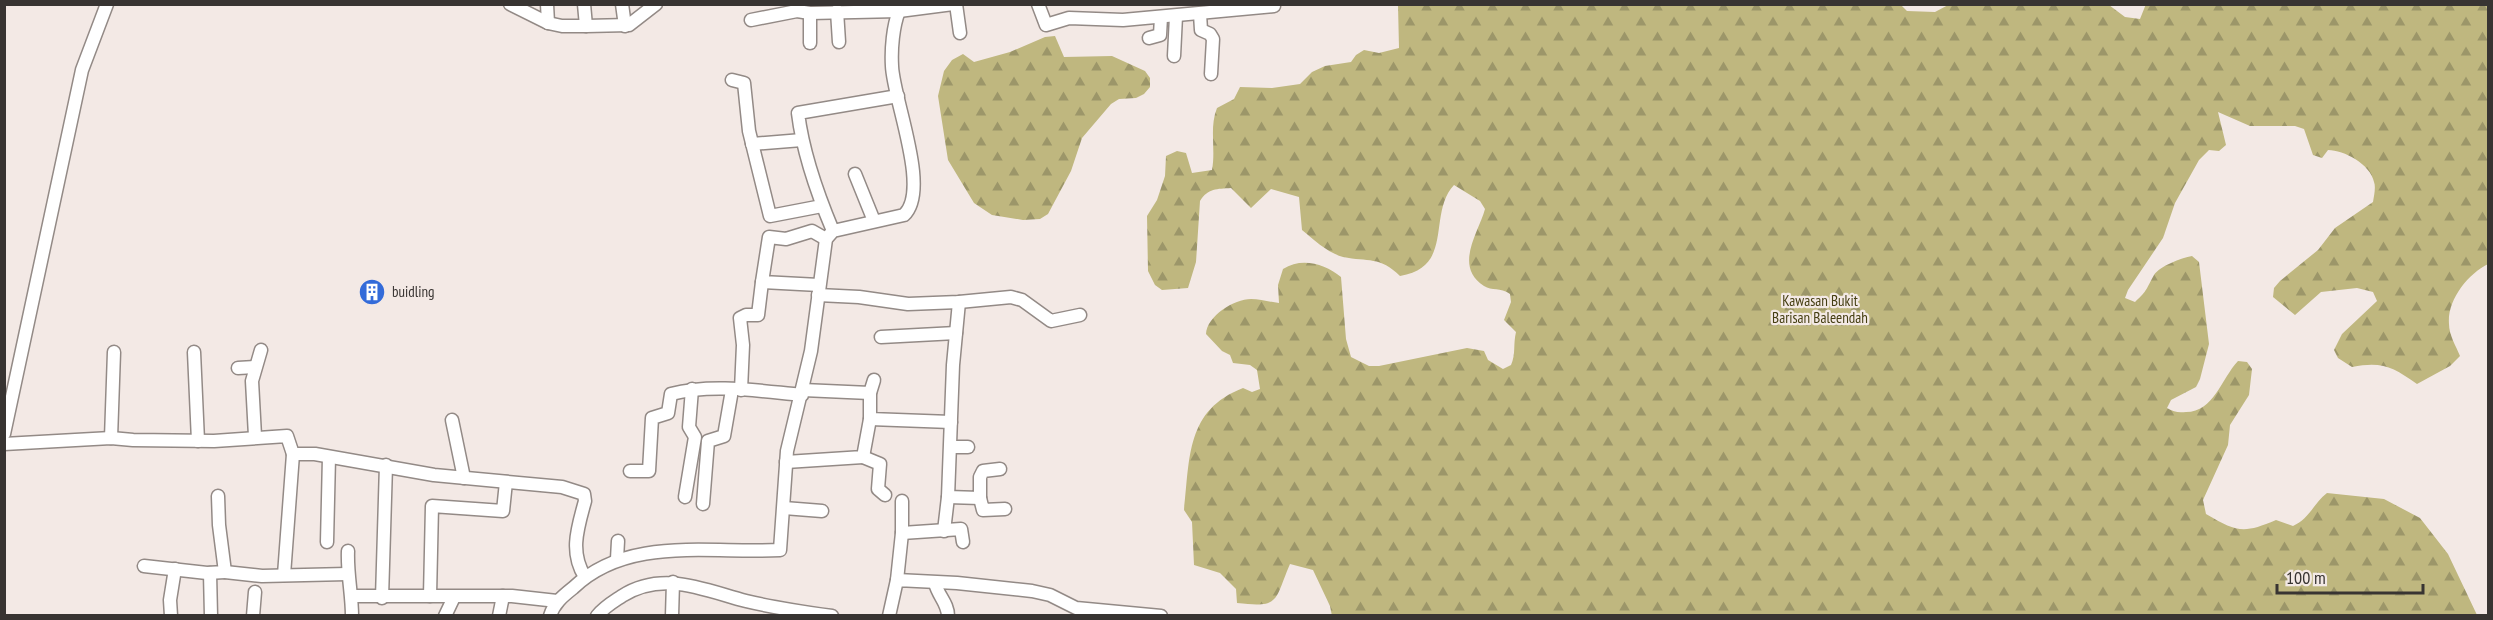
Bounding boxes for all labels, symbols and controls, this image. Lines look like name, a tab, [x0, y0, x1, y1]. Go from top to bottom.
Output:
building icon: buidling	[357, 277, 387, 307]
place label: buidling	[392, 282, 435, 301]
park label: Kawasan Bukit Barisan Baleendah	[1772, 291, 1868, 327]
scale bar	[2277, 557, 2422, 595]
text: 100 m	[2286, 566, 2326, 589]

